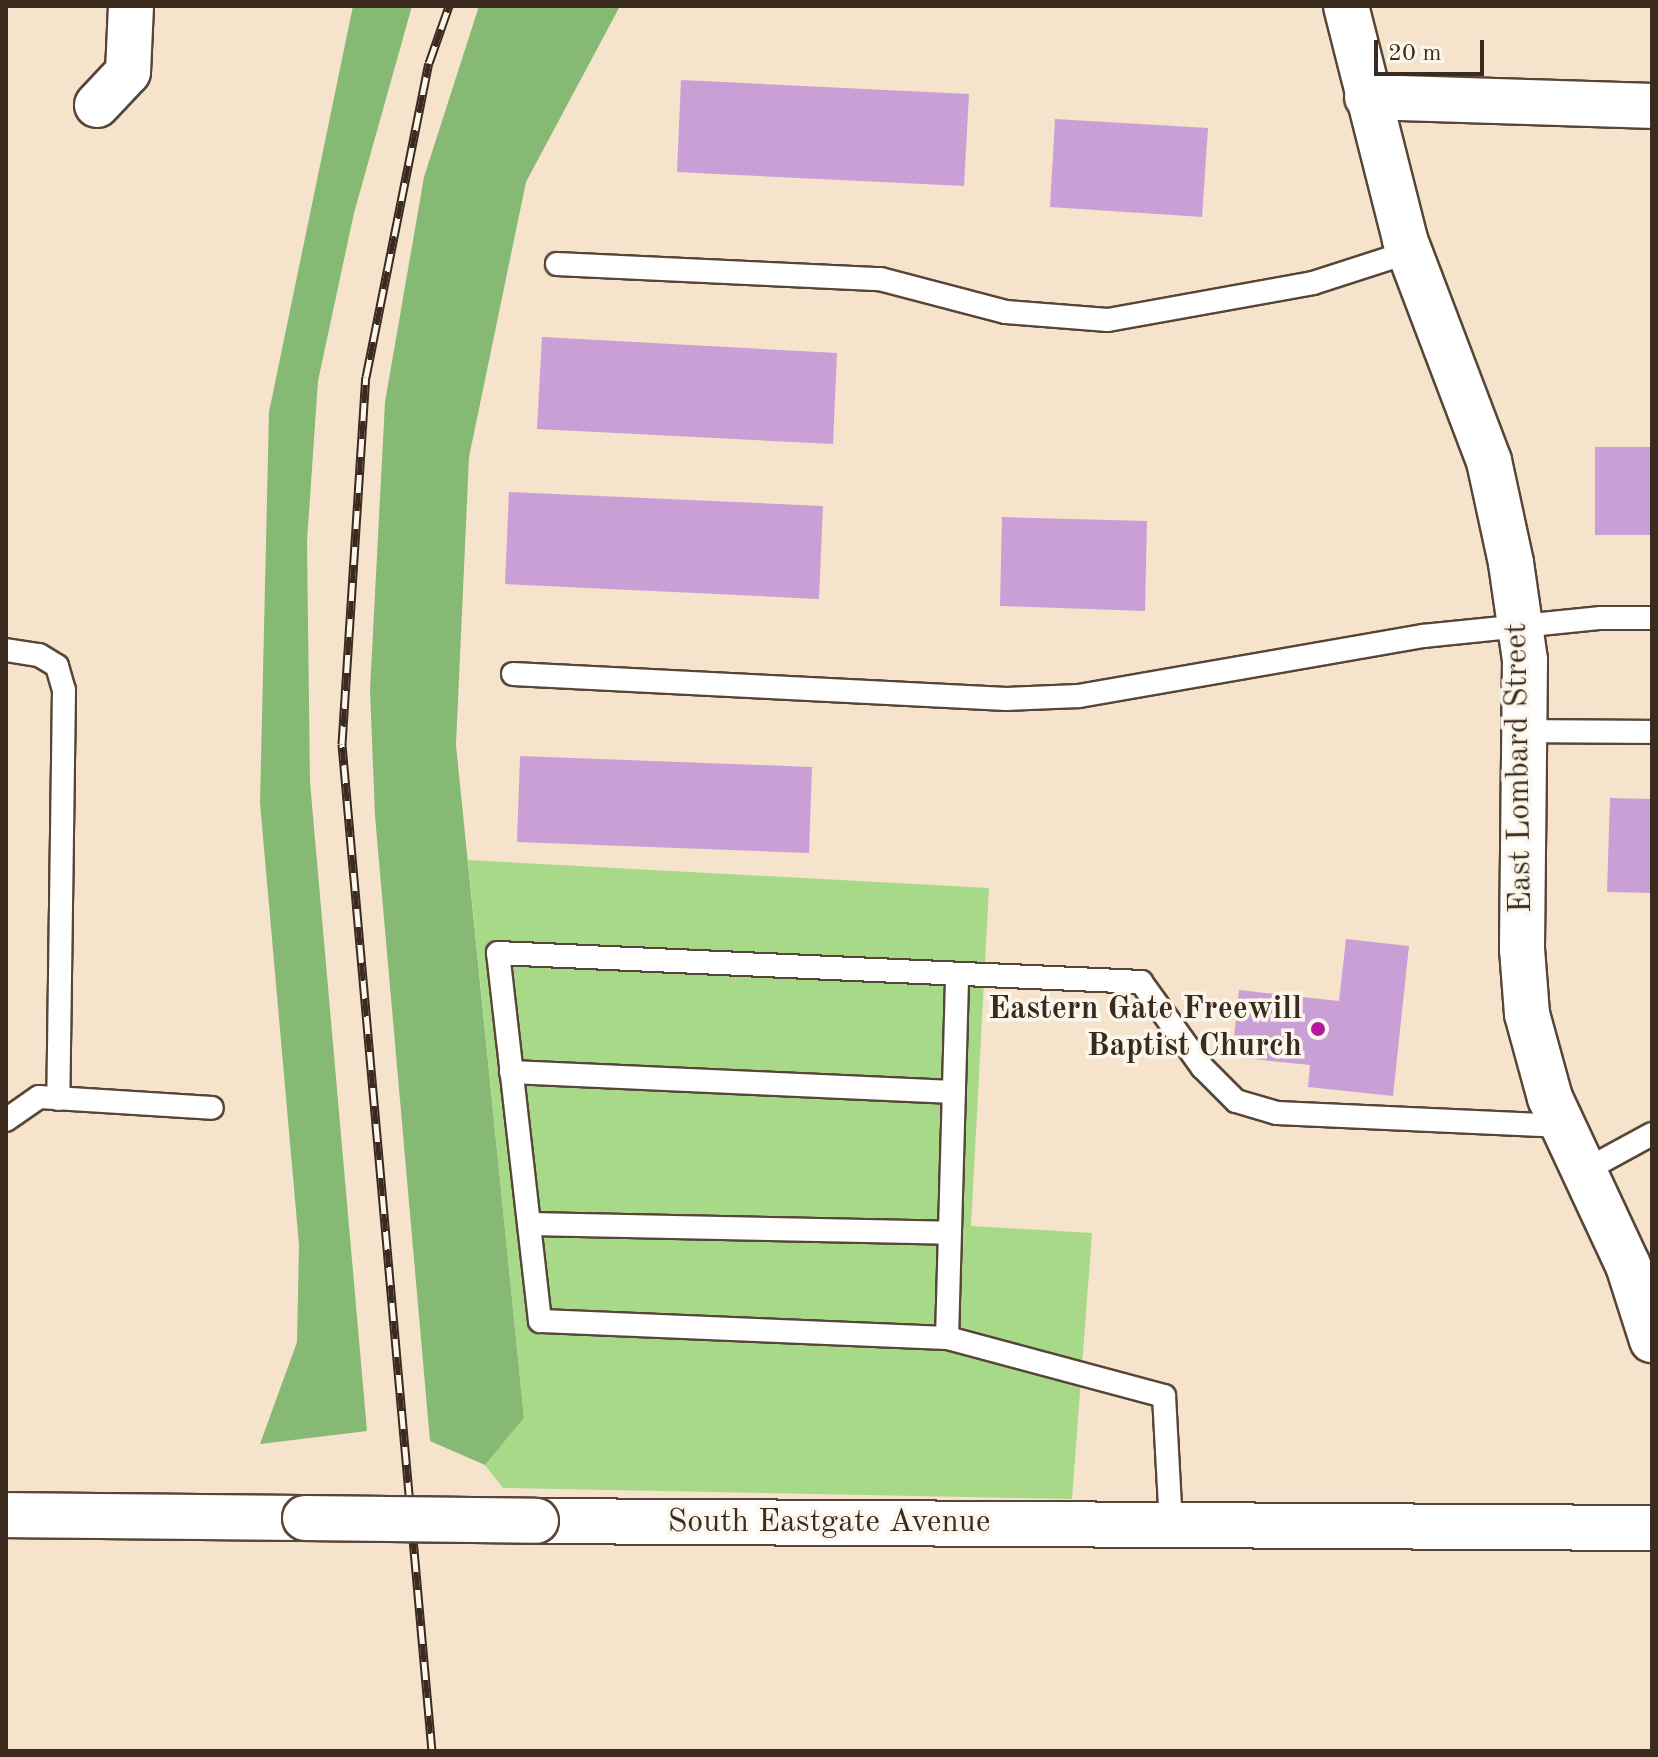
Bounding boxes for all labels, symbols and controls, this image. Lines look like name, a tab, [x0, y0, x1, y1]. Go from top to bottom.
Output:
scale bar	[1378, 24, 1488, 74]
text: 20 m	[1388, 42, 1442, 66]
street label: East Lombard Street	[1498, 622, 1542, 914]
place label: Eastern Gate Freewill Baptist Church	[988, 992, 1302, 1067]
marker: Eastern Gate Freewill Baptist Church	[1309, 1020, 1327, 1038]
street label: South Eastgate Avenue	[668, 1504, 990, 1542]

